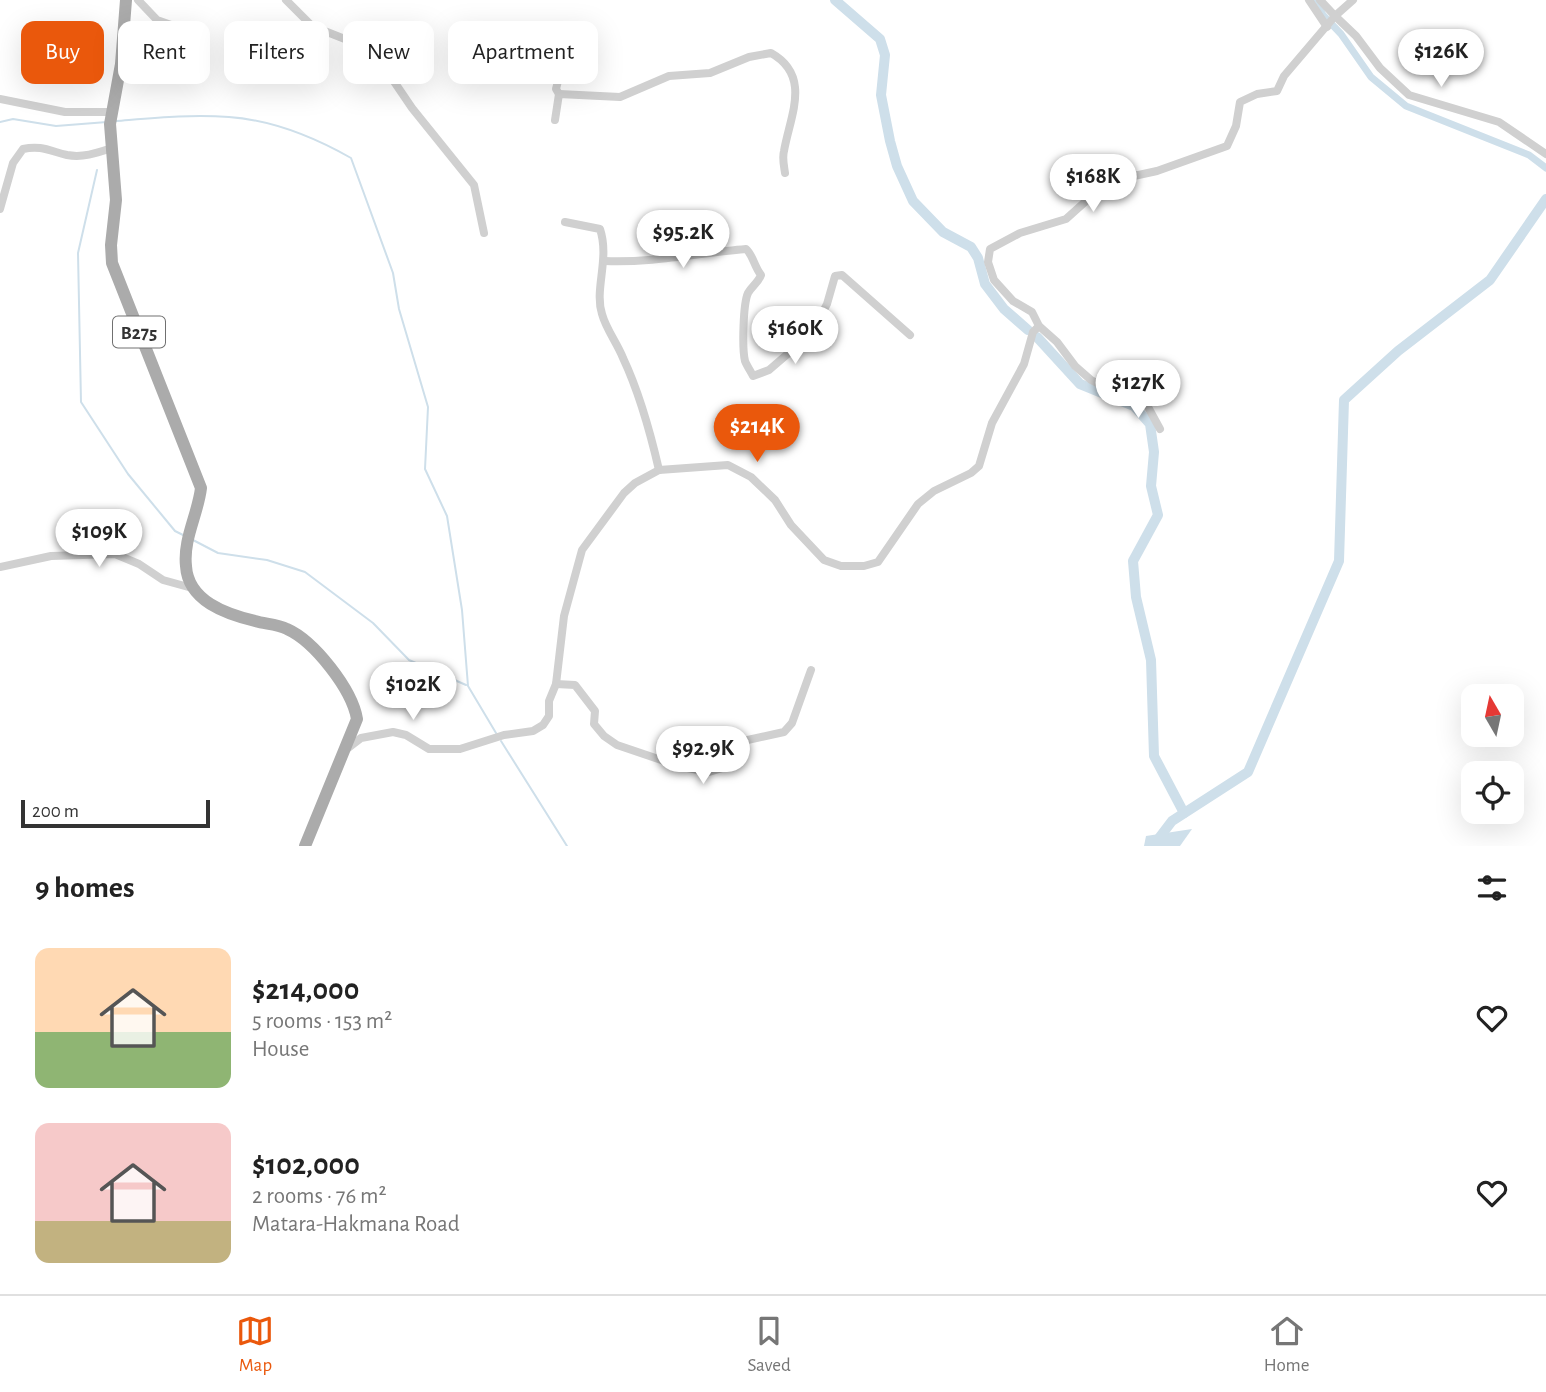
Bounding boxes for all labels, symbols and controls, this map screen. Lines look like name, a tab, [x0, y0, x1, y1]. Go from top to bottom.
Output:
chip: Buy	[21, 21, 104, 84]
chip: Rent	[118, 21, 210, 84]
chip: Filters	[224, 21, 329, 84]
chip: New	[343, 21, 434, 84]
chip: Apartment	[448, 21, 598, 84]
pin: $126K	[1392, 29, 1490, 89]
text: $126K	[1414, 40, 1468, 63]
pin: $168K	[1044, 154, 1142, 214]
text: $168K	[1066, 165, 1120, 188]
pin: $95.2K	[626, 210, 740, 270]
text: $95.2K	[653, 221, 713, 244]
pin: $160K	[746, 306, 844, 366]
road number: B275	[113, 316, 165, 348]
text: $160K	[767, 317, 823, 340]
pin: $127K	[1089, 360, 1187, 420]
text: $127K	[1112, 371, 1164, 394]
pin: $214K	[708, 405, 806, 464]
text: $214K	[730, 415, 784, 438]
pin: $109K	[50, 510, 148, 569]
text: $109K	[71, 520, 127, 543]
pin: $102K	[364, 662, 462, 722]
text: $102K	[386, 673, 440, 696]
north arrow	[1461, 684, 1524, 747]
map controls	[1461, 684, 1524, 824]
pin: $92.9K	[646, 726, 760, 786]
text: $92.9K	[672, 737, 734, 760]
button: locate	[1461, 761, 1524, 824]
scale bar	[21, 797, 210, 829]
text: 200 m	[32, 802, 79, 821]
icon: filters	[1473, 869, 1511, 907]
text: 9 homes	[35, 873, 135, 903]
text: $214,000	[252, 975, 359, 1005]
icon: home	[91, 976, 175, 1060]
icon: heart	[1473, 999, 1511, 1037]
text: 5 rooms · 153 m²	[252, 1010, 392, 1033]
text: House	[252, 1038, 309, 1061]
text: $102,000	[252, 1150, 360, 1180]
icon: home	[91, 1151, 175, 1235]
icon: heart	[1473, 1174, 1511, 1212]
text: 2 rooms · 76 m²	[252, 1185, 386, 1208]
text: Matara-Hakmana Road	[252, 1213, 460, 1236]
tab: Map	[236, 1312, 274, 1377]
tab: Saved	[747, 1312, 791, 1377]
tab: Home	[1264, 1312, 1310, 1377]

